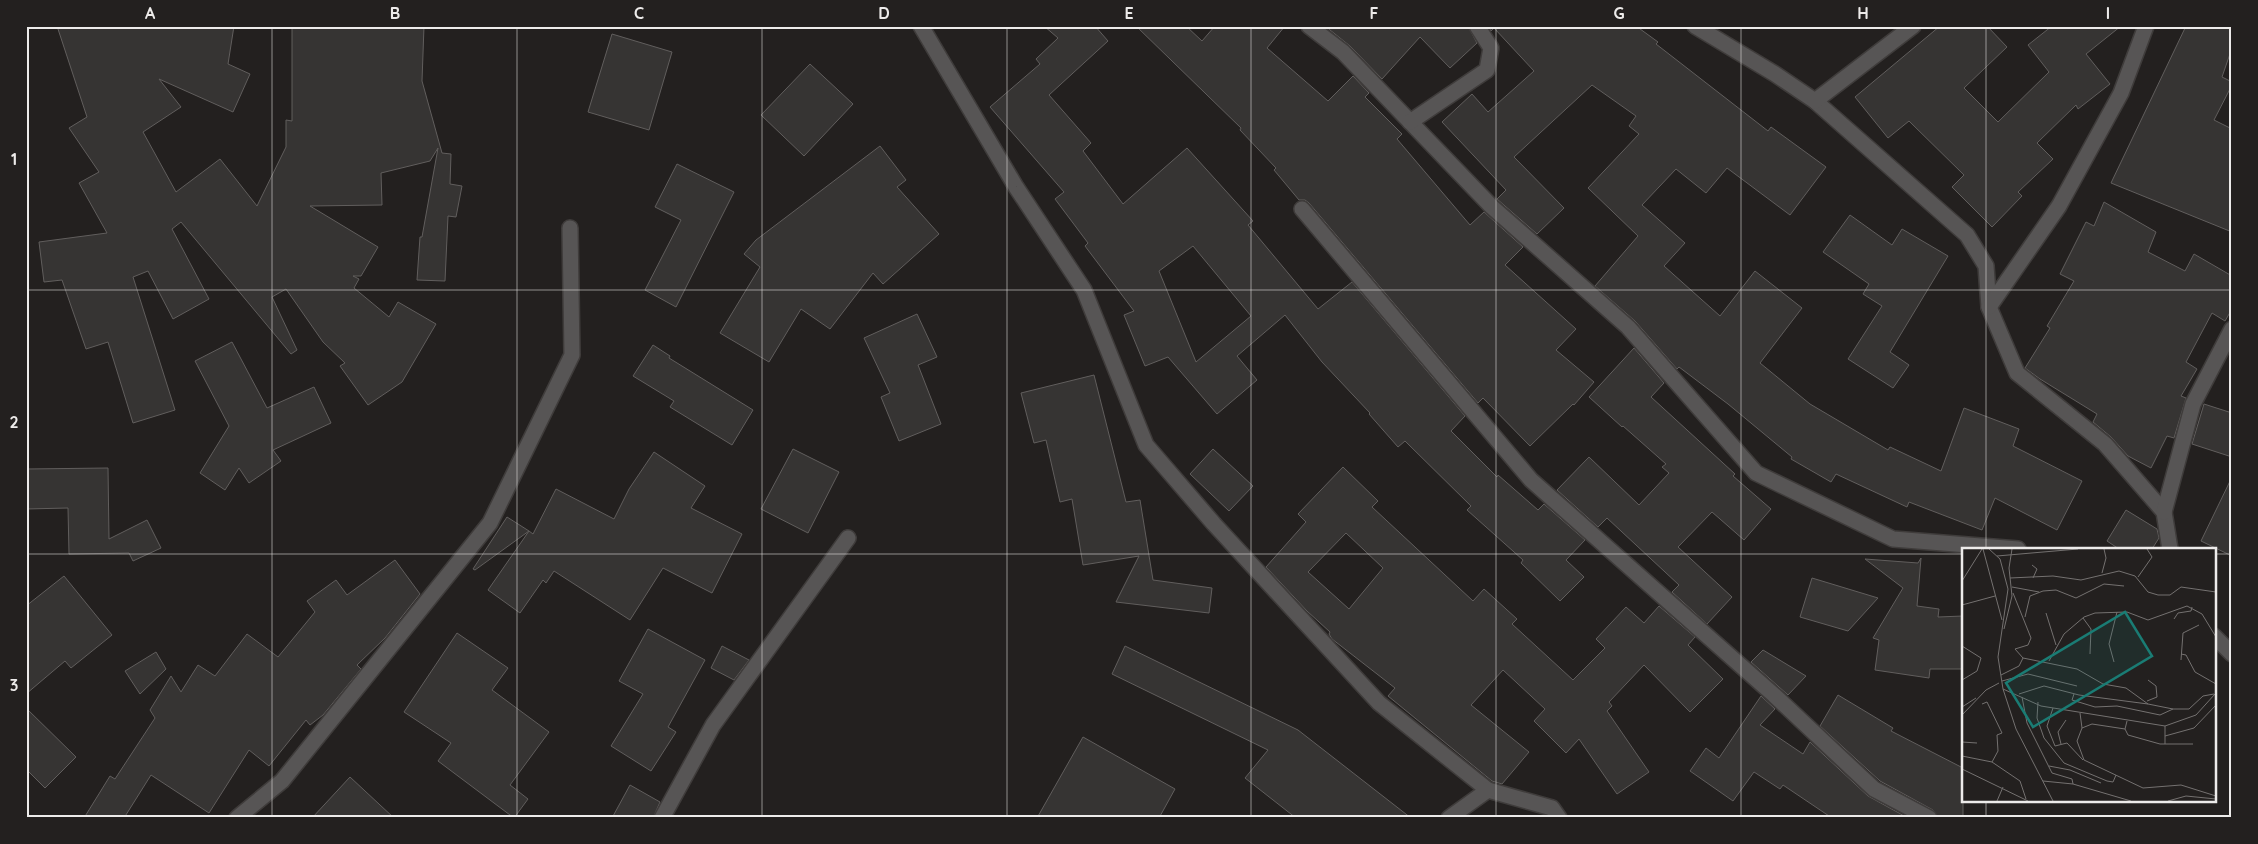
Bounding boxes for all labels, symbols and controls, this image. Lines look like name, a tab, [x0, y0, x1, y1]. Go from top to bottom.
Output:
text: A	[145, 3, 156, 23]
text: B	[390, 3, 400, 23]
text: C	[634, 3, 644, 23]
text: D	[878, 3, 890, 23]
text: E	[1124, 3, 1134, 23]
text: F	[1370, 3, 1379, 23]
text: G	[1613, 3, 1625, 23]
text: H	[1857, 3, 1869, 23]
text: I	[2106, 3, 2110, 23]
text: 1	[11, 149, 17, 169]
text: 2	[9, 412, 19, 432]
inset map	[1962, 548, 2216, 802]
text: 3	[10, 675, 18, 695]

